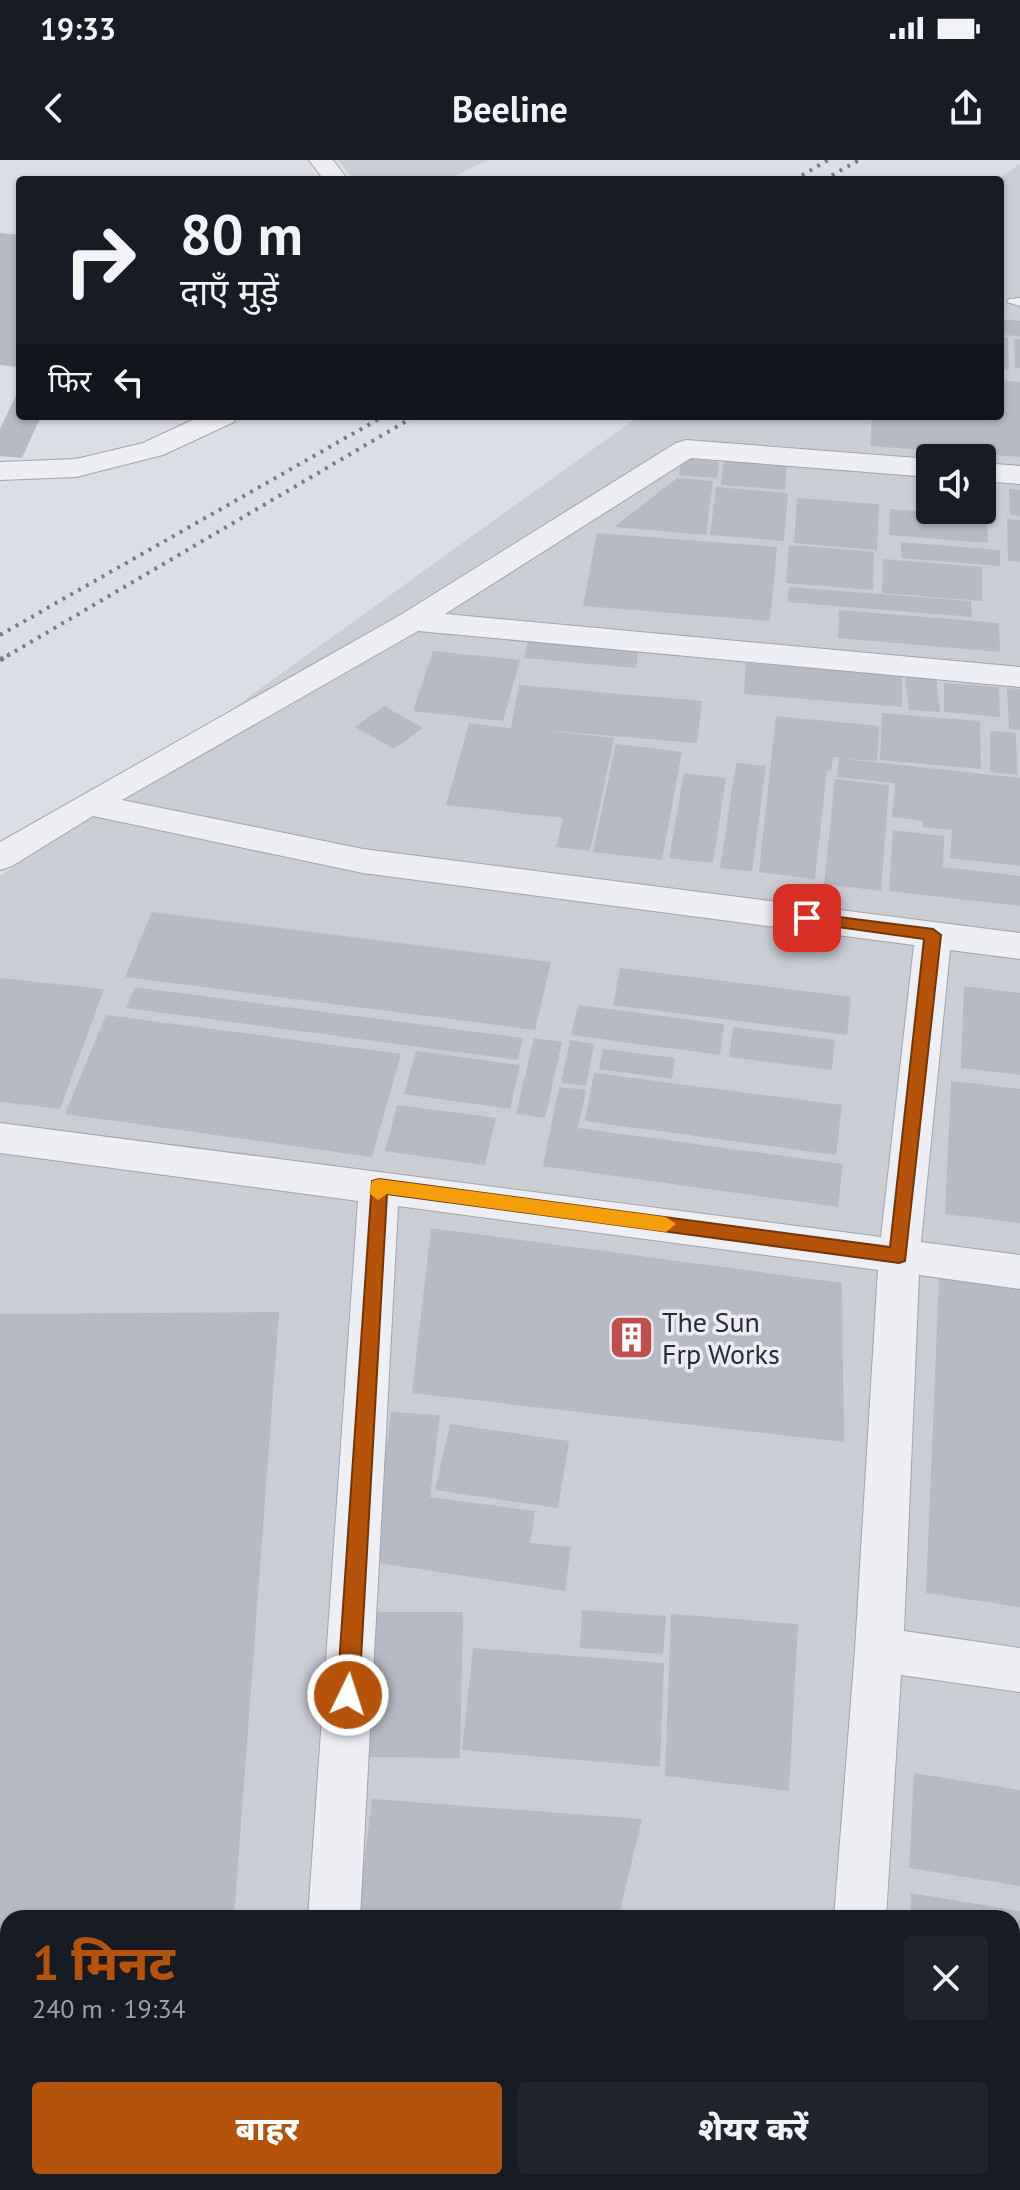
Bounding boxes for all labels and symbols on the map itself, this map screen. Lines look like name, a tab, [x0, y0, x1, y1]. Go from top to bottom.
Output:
pin	[773, 884, 841, 952]
place label: The Sun Frp Works	[662, 1303, 780, 1372]
building icon: The Sun Frp Works	[607, 1314, 655, 1362]
position arrow	[306, 1653, 390, 1737]

